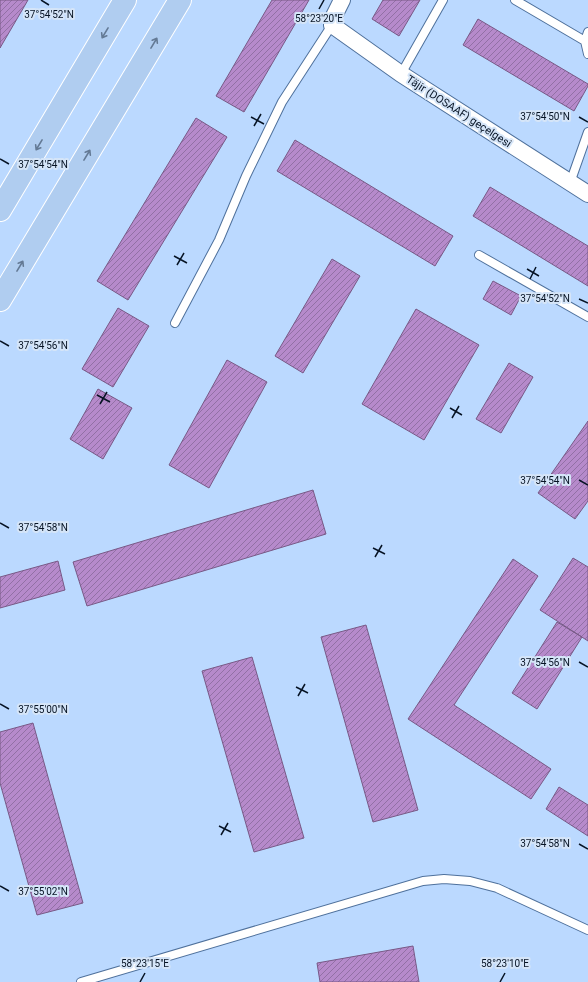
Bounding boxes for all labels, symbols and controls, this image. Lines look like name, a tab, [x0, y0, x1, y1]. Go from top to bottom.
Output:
text: 37°54'52"N	[24, 9, 74, 20]
text: 58°23'20"E	[295, 13, 343, 24]
one-way arrow	[101, 27, 109, 39]
one-way arrow	[150, 37, 158, 49]
street label: Täjir (DOSAAF) geçelgesi	[404, 73, 514, 150]
text: 37°54'50"N	[520, 111, 570, 122]
one-way arrow	[34, 139, 42, 151]
one-way arrow	[83, 150, 91, 161]
text: 37°54'54"N	[18, 159, 68, 170]
one-way arrow	[16, 261, 24, 272]
text: 37°54'52"N	[520, 293, 570, 304]
text: 37°54'56"N	[18, 340, 68, 351]
text: 37°54'54"N	[520, 475, 570, 486]
text: 37°54'58"N	[18, 522, 68, 533]
text: 37°54'56"N	[520, 657, 570, 668]
text: 37°55'00"N	[18, 704, 68, 715]
text: 37°54'58"N	[520, 838, 570, 849]
text: 37°55'02"N	[18, 886, 68, 897]
text: 58°23'15"E	[121, 958, 169, 969]
text: 58°23'10"E	[481, 958, 529, 969]

